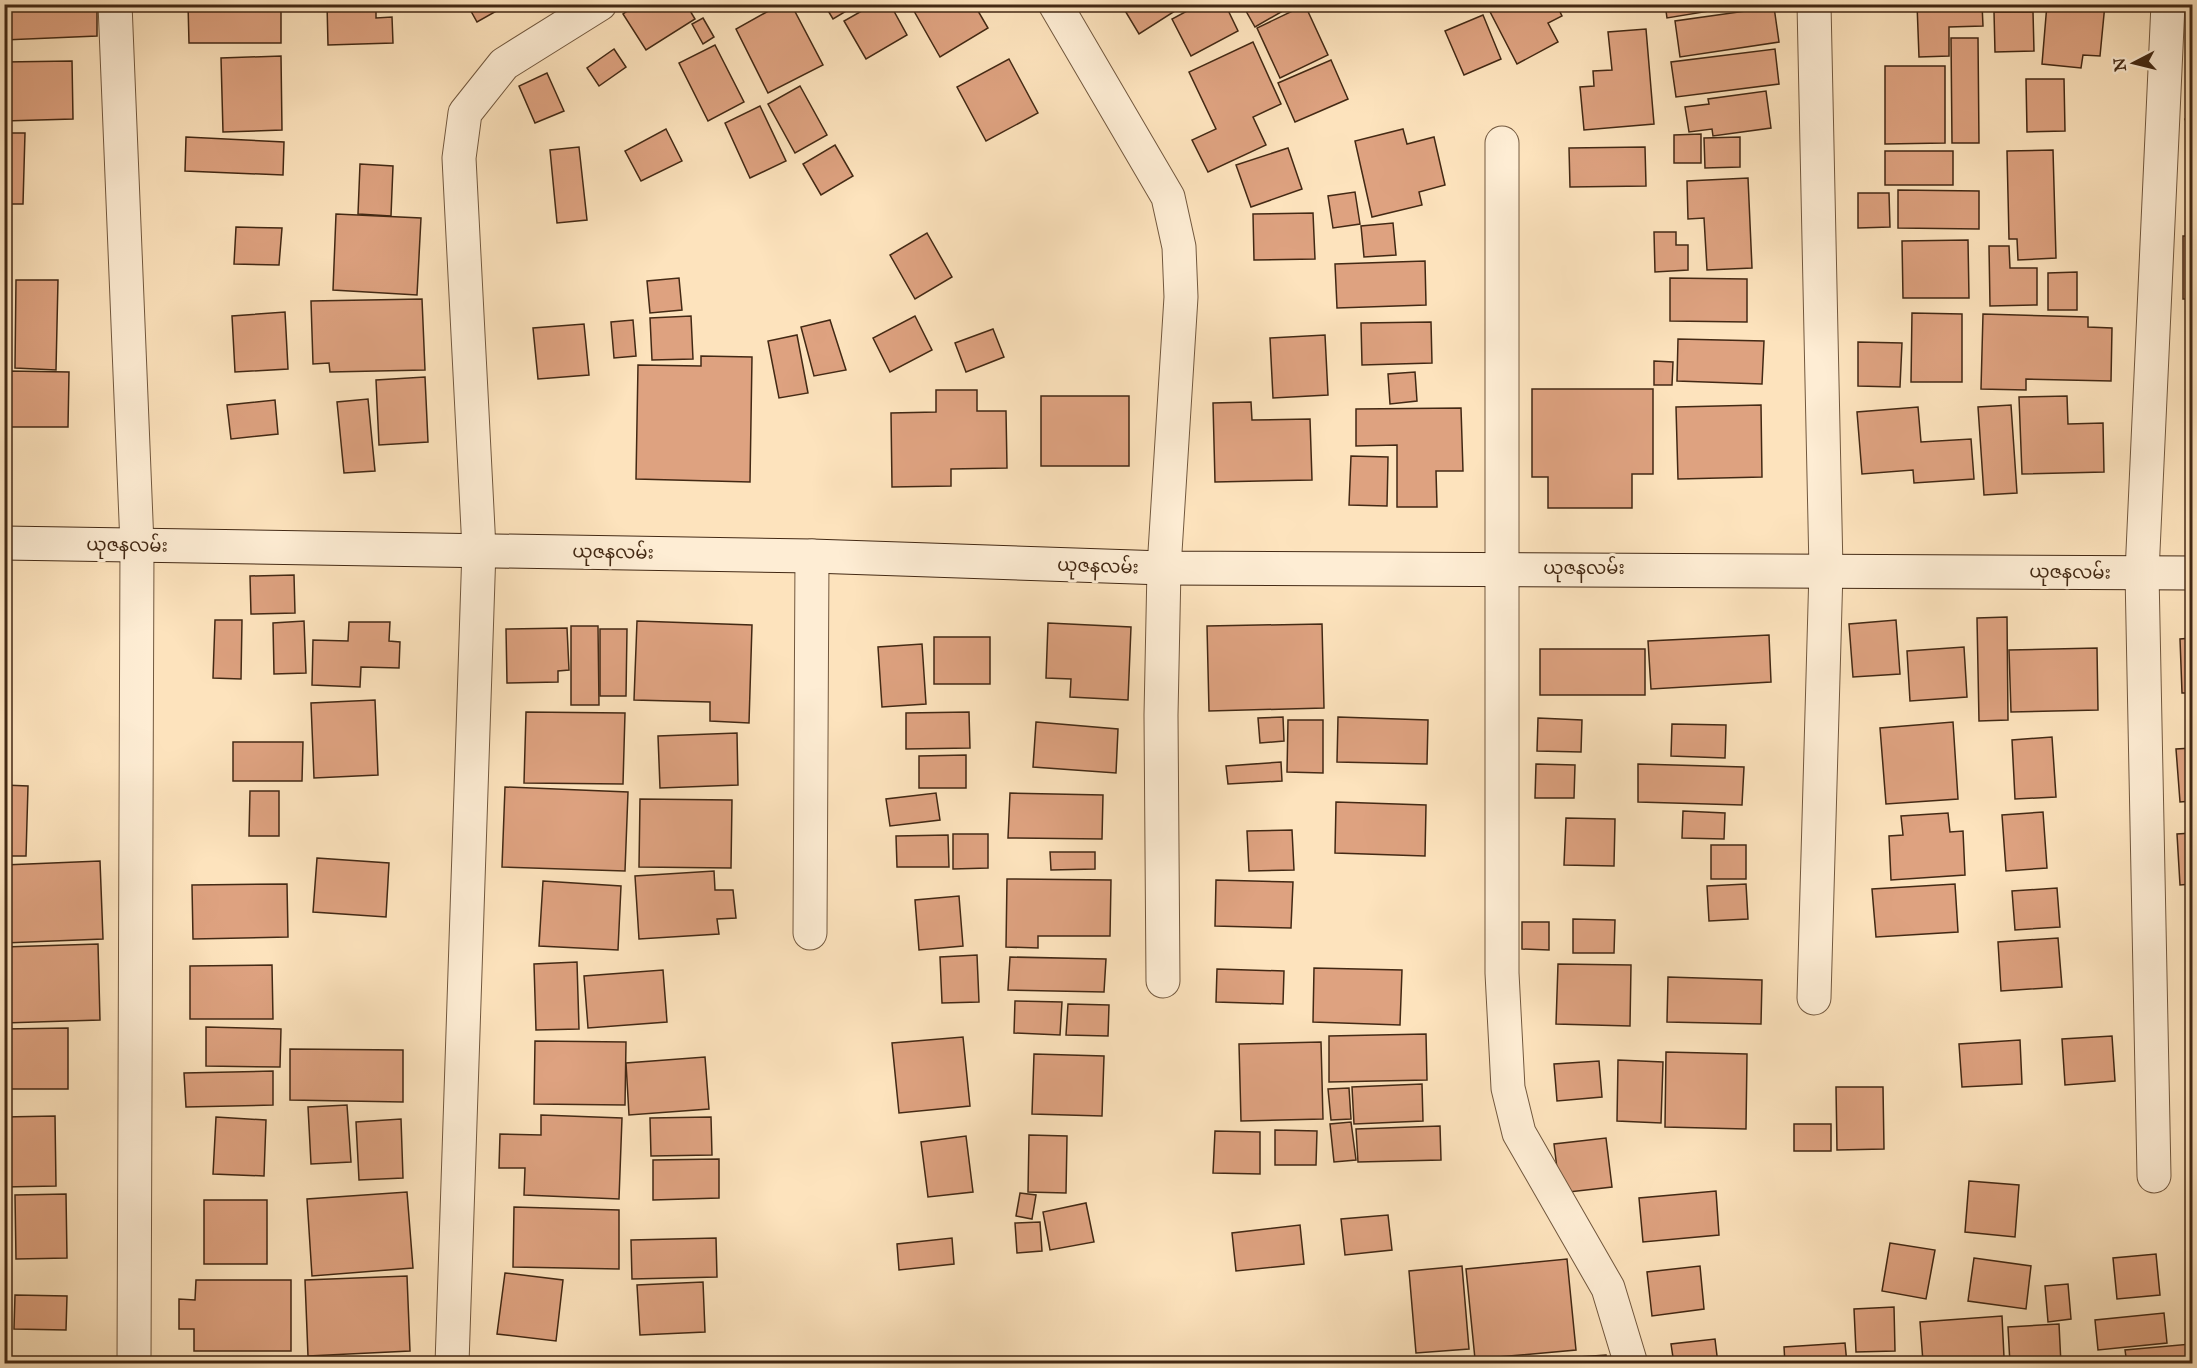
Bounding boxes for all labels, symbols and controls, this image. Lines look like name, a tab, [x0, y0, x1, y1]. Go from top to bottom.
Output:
north arrow	[2104, 33, 2164, 93]
text: N	[2109, 56, 2130, 73]
street label: ယုဇနလမ်း	[86, 531, 168, 561]
street label: ယုဇနလမ်း	[572, 538, 654, 568]
street label: ယုဇနလမ်း	[1057, 552, 1139, 582]
street label: ယုဇနလမ်း	[1543, 555, 1625, 583]
street label: ယုဇနလမ်း	[2029, 558, 2111, 588]

